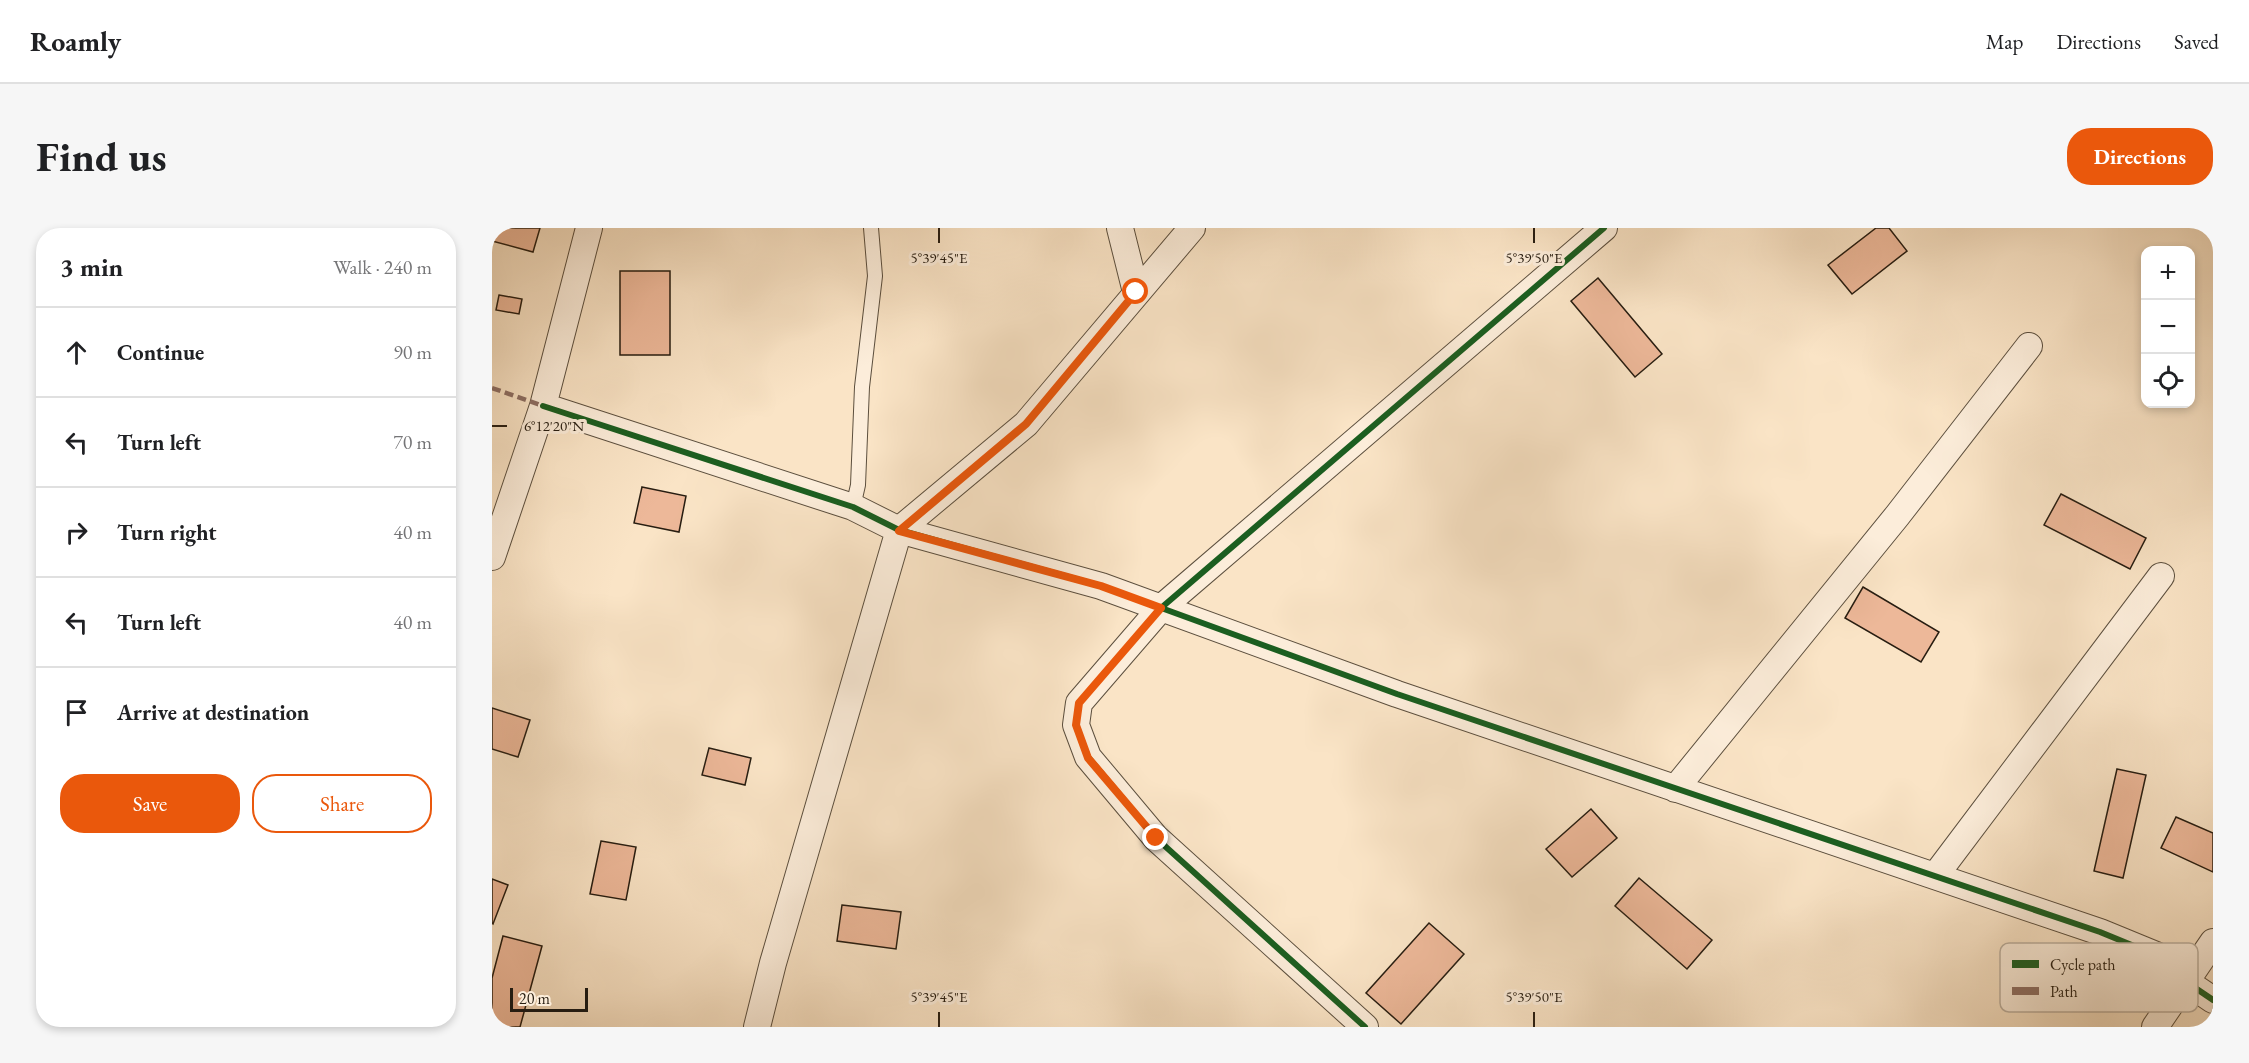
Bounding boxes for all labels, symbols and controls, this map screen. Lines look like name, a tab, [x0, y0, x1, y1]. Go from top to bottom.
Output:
text: Roamly	[30, 23, 121, 59]
text: Map	[1986, 28, 2023, 55]
text: Directions	[2056, 28, 2141, 55]
text: Saved	[2174, 28, 2219, 55]
button: Directions	[2067, 128, 2213, 185]
text: Find us	[36, 129, 167, 184]
map controls	[2141, 246, 2195, 408]
button: +	[2141, 246, 2195, 300]
text: 5°39'45"E	[911, 248, 968, 267]
text: 5°39'50"E	[1506, 248, 1563, 267]
text: 3 min	[60, 250, 123, 284]
text: Walk · 240 m	[333, 254, 432, 280]
route start	[1122, 278, 1148, 304]
button: −	[2141, 300, 2195, 354]
icon: ahead	[60, 336, 93, 369]
text: Continue	[117, 338, 204, 367]
text: 90 m	[393, 339, 432, 365]
button: locate	[2141, 354, 2195, 408]
text: 6°12'20"N	[524, 416, 584, 435]
icon: left	[60, 426, 93, 459]
text: Turn left	[117, 428, 201, 457]
text: 70 m	[393, 429, 432, 455]
icon: right	[60, 516, 93, 549]
text: Turn right	[117, 518, 216, 547]
text: 40 m	[393, 519, 432, 545]
icon: left	[60, 606, 93, 639]
text: Turn left	[117, 608, 201, 637]
text: 40 m	[393, 609, 432, 635]
icon: arrive	[60, 696, 93, 729]
text: Arrive at destination	[117, 698, 309, 727]
button: Save	[60, 774, 240, 833]
button: Share	[252, 774, 432, 833]
route end	[1142, 824, 1168, 850]
legend	[2000, 943, 2198, 1012]
text: Cycle path	[2050, 954, 2115, 975]
text: Path	[2050, 981, 2078, 1002]
scale bar	[510, 985, 588, 1012]
text: 5°39'45"E	[911, 987, 968, 1006]
text: 5°39'50"E	[1506, 987, 1563, 1006]
text: 20 m	[519, 988, 550, 1009]

